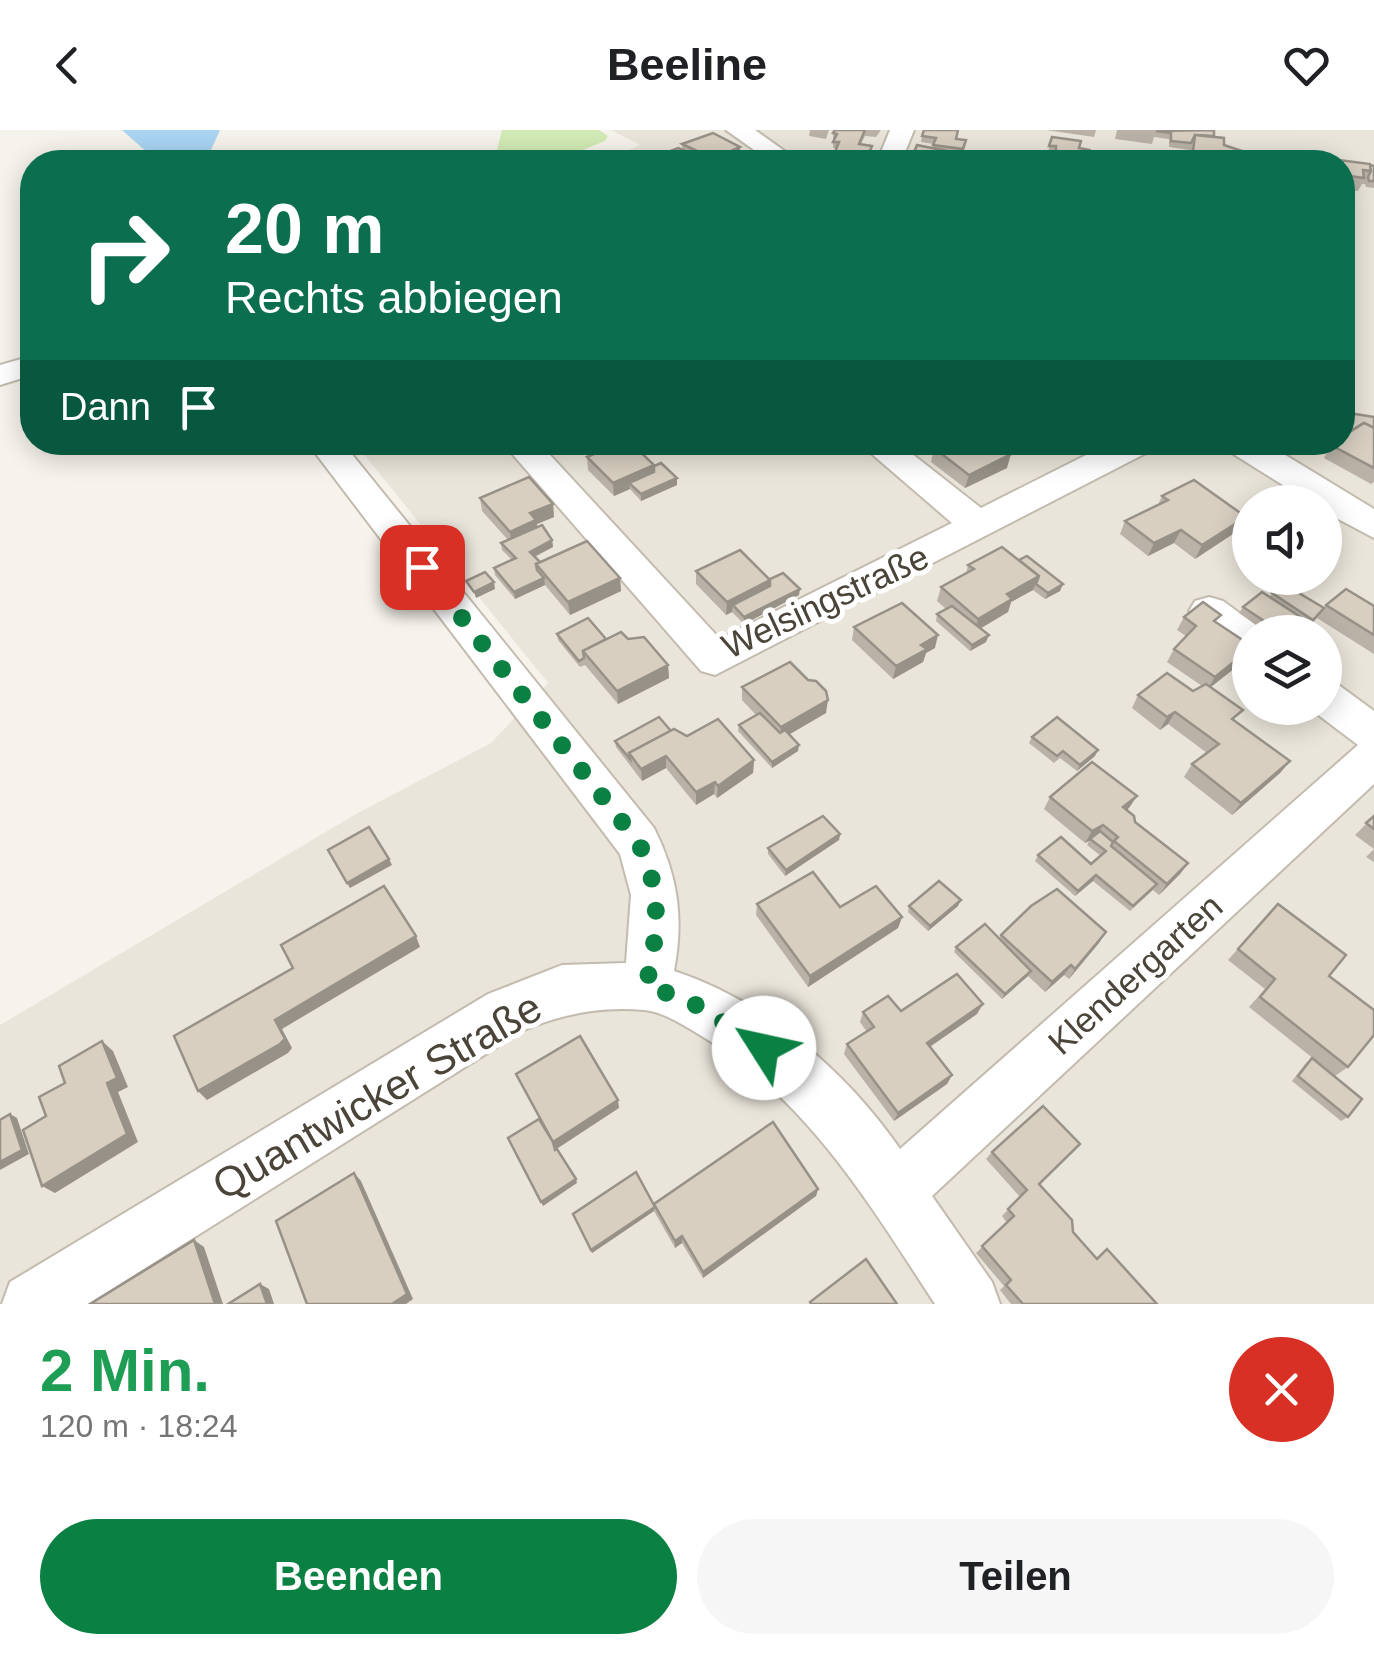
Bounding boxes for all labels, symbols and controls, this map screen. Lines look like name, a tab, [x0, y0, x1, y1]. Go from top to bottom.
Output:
icon: back	[40, 38, 95, 93]
icon: heart	[1279, 38, 1334, 93]
text: Beeline	[607, 39, 767, 90]
icon: right	[60, 190, 190, 320]
text: 20 m	[225, 190, 385, 268]
text: Rechts abbiegen	[225, 272, 563, 323]
icon: arrive	[171, 380, 226, 435]
text: Dann	[60, 386, 151, 428]
map controls	[1232, 485, 1342, 725]
button: sound	[1232, 485, 1342, 595]
pin	[380, 525, 465, 610]
street label: Welsingstraße	[716, 536, 934, 666]
icon: arrive	[395, 540, 450, 595]
button: layers	[1232, 615, 1342, 725]
street label: Klendergarten	[1040, 886, 1230, 1062]
street label: Quantwicker Straße	[205, 983, 549, 1209]
position arrow	[712, 996, 816, 1100]
text: 2 Min.	[40, 1337, 210, 1404]
button: close	[1229, 1337, 1334, 1442]
text: 120 m · 18:24	[40, 1408, 237, 1444]
button: Beenden	[40, 1519, 677, 1634]
button: Teilen	[697, 1519, 1334, 1634]

